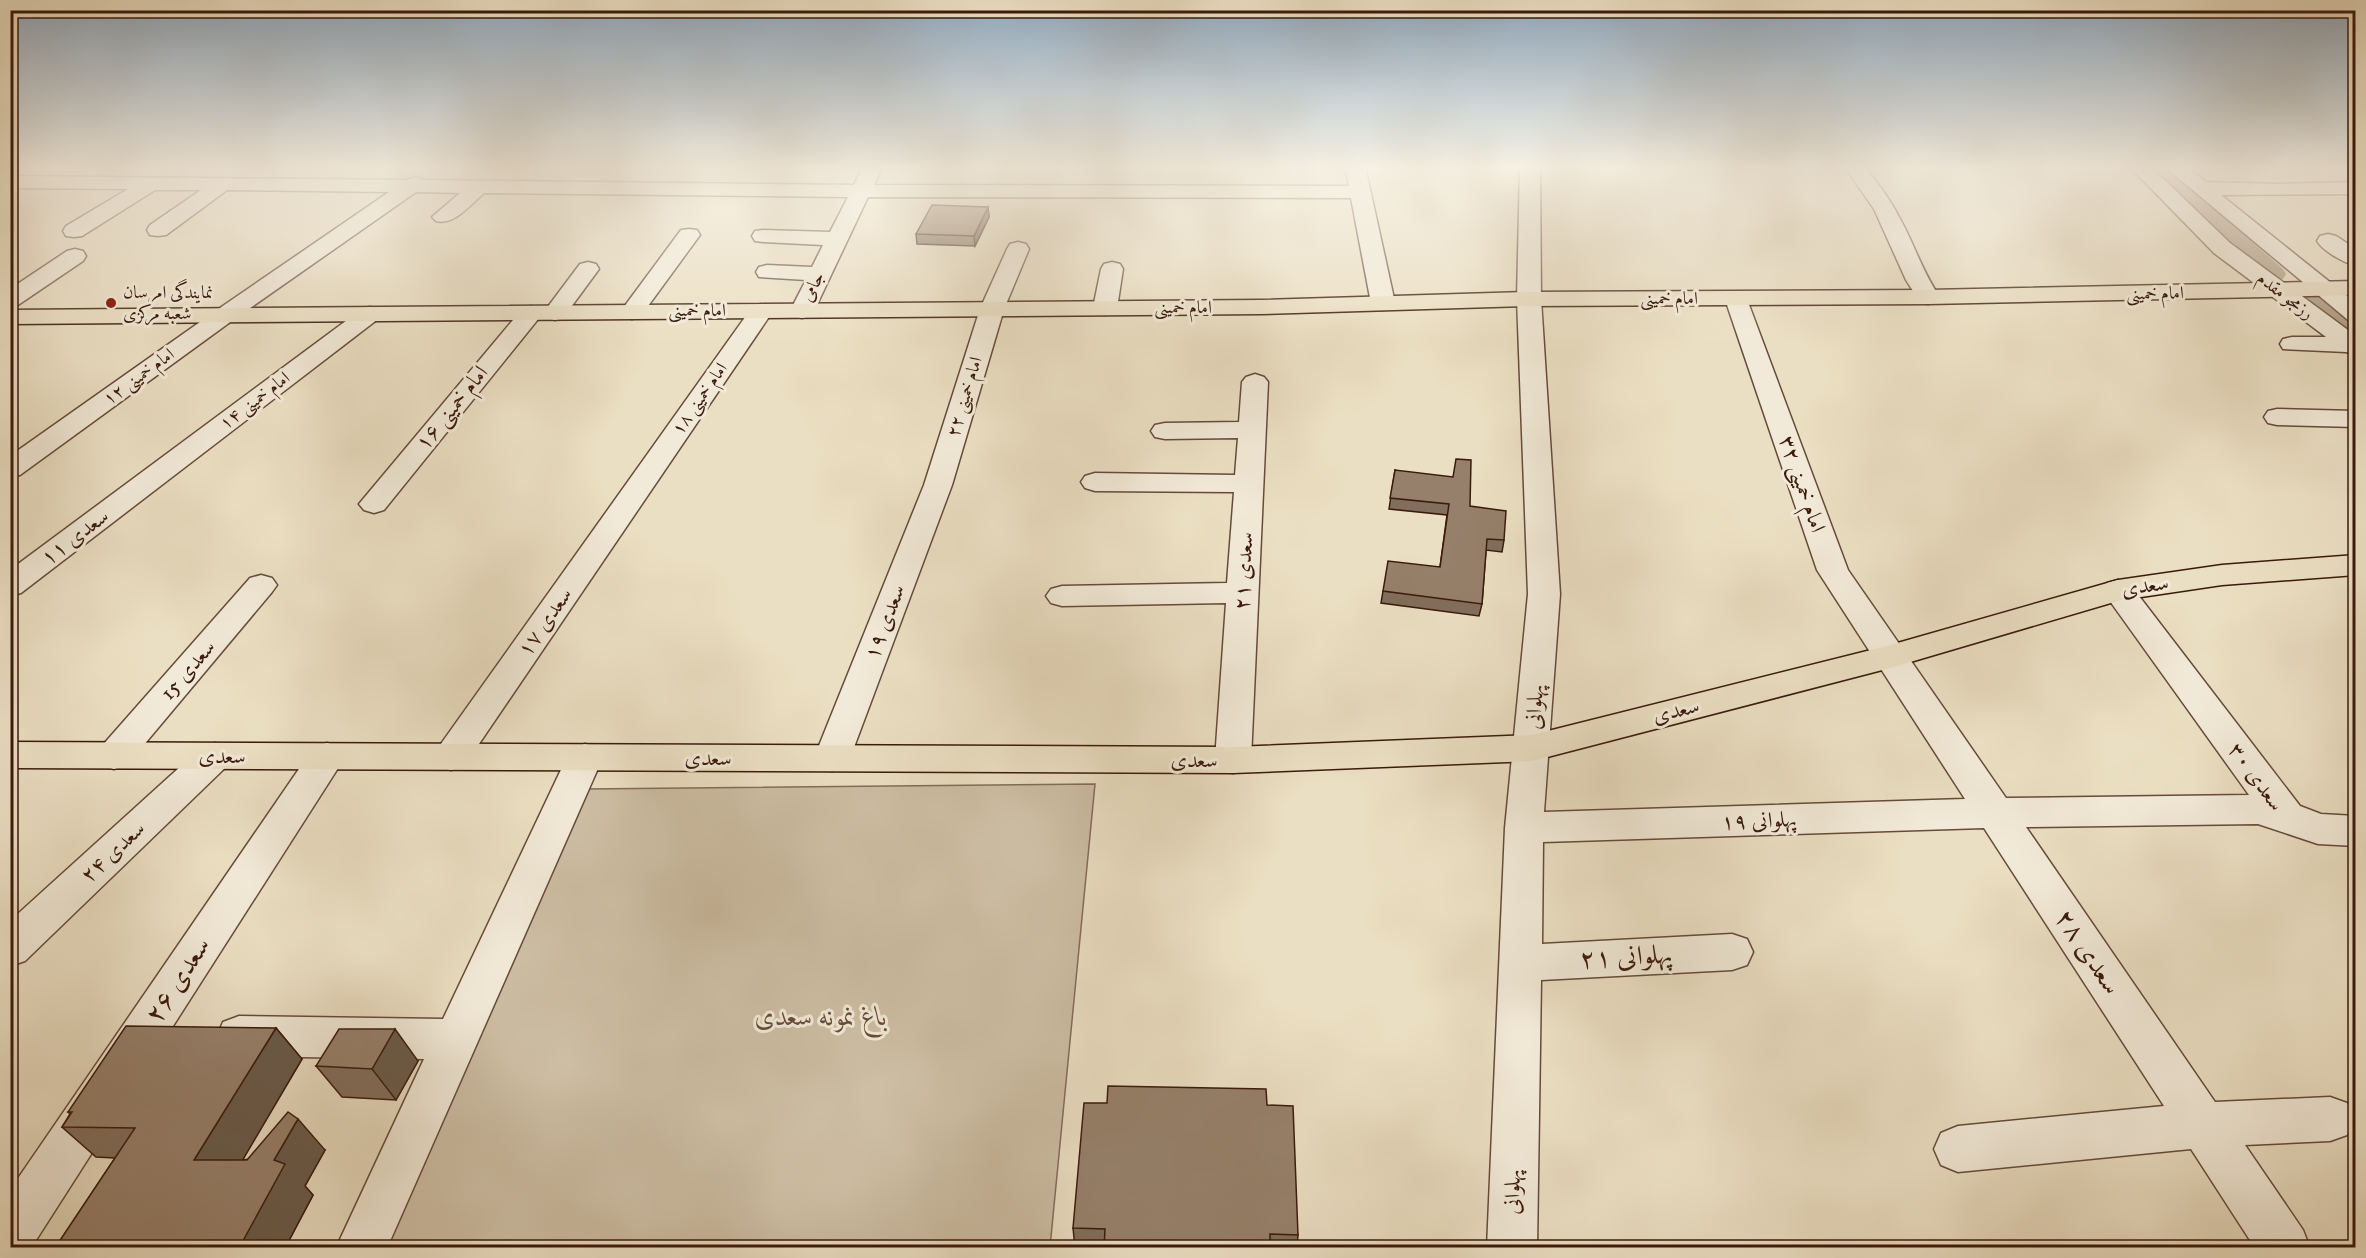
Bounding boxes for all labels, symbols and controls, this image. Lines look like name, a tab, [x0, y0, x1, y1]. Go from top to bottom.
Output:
street label: رزمجو مقدم	[2250, 267, 2318, 328]
street label: جامی	[796, 268, 830, 306]
place label: نمایندگی امرسان شعبه مرکزی	[123, 278, 213, 326]
street label: امام خمینی	[2126, 282, 2184, 310]
street label: امام خمینی	[1640, 288, 1698, 314]
marker: نمایندگی امرسان شعبه مرکزی	[104, 296, 118, 310]
street label: امام خمینی	[1154, 297, 1212, 323]
street label: امام خمینی	[668, 300, 726, 326]
street label: امام خمینی ۱۲	[99, 344, 181, 413]
street label: امام خمینی ۲۲	[942, 354, 991, 441]
street label: امام خمینی ۱۸	[667, 359, 736, 441]
street label: امام خمینی ۱۶	[410, 360, 498, 459]
street label: امام خمینی ۱۴	[215, 367, 297, 438]
street label: امام خمینی ۳۲	[1768, 432, 1831, 538]
street label: سعدی ۱۱	[36, 503, 114, 571]
street label: سعدی ۲۱	[1228, 531, 1260, 611]
street label: سعدی	[2119, 569, 2171, 603]
street label: سعدی ۱۹	[858, 581, 912, 663]
street label: سعدی ۱۷	[512, 582, 578, 662]
street label: سعدی 15	[154, 634, 222, 706]
street label: پهلوانی	[1520, 683, 1550, 730]
street label: سعدی	[1650, 692, 1702, 730]
street label: سعدی ۳۰	[2222, 737, 2290, 817]
street label: سعدی	[198, 743, 246, 770]
street label: سعدی	[684, 745, 732, 772]
street label: سعدی	[1170, 747, 1218, 774]
street label: پهلوانی ۱۹	[1721, 806, 1798, 836]
street label: سعدی ۲۴	[75, 815, 151, 889]
street label: سعدی ۲۸	[2047, 903, 2129, 1001]
street label: سعدی ۲۶	[138, 931, 218, 1029]
street label: پهلوانی ۲۱	[1579, 938, 1673, 976]
park label: باغ نمونه سعدی	[755, 1000, 887, 1038]
street label: پهلوانی	[1499, 1169, 1527, 1215]

